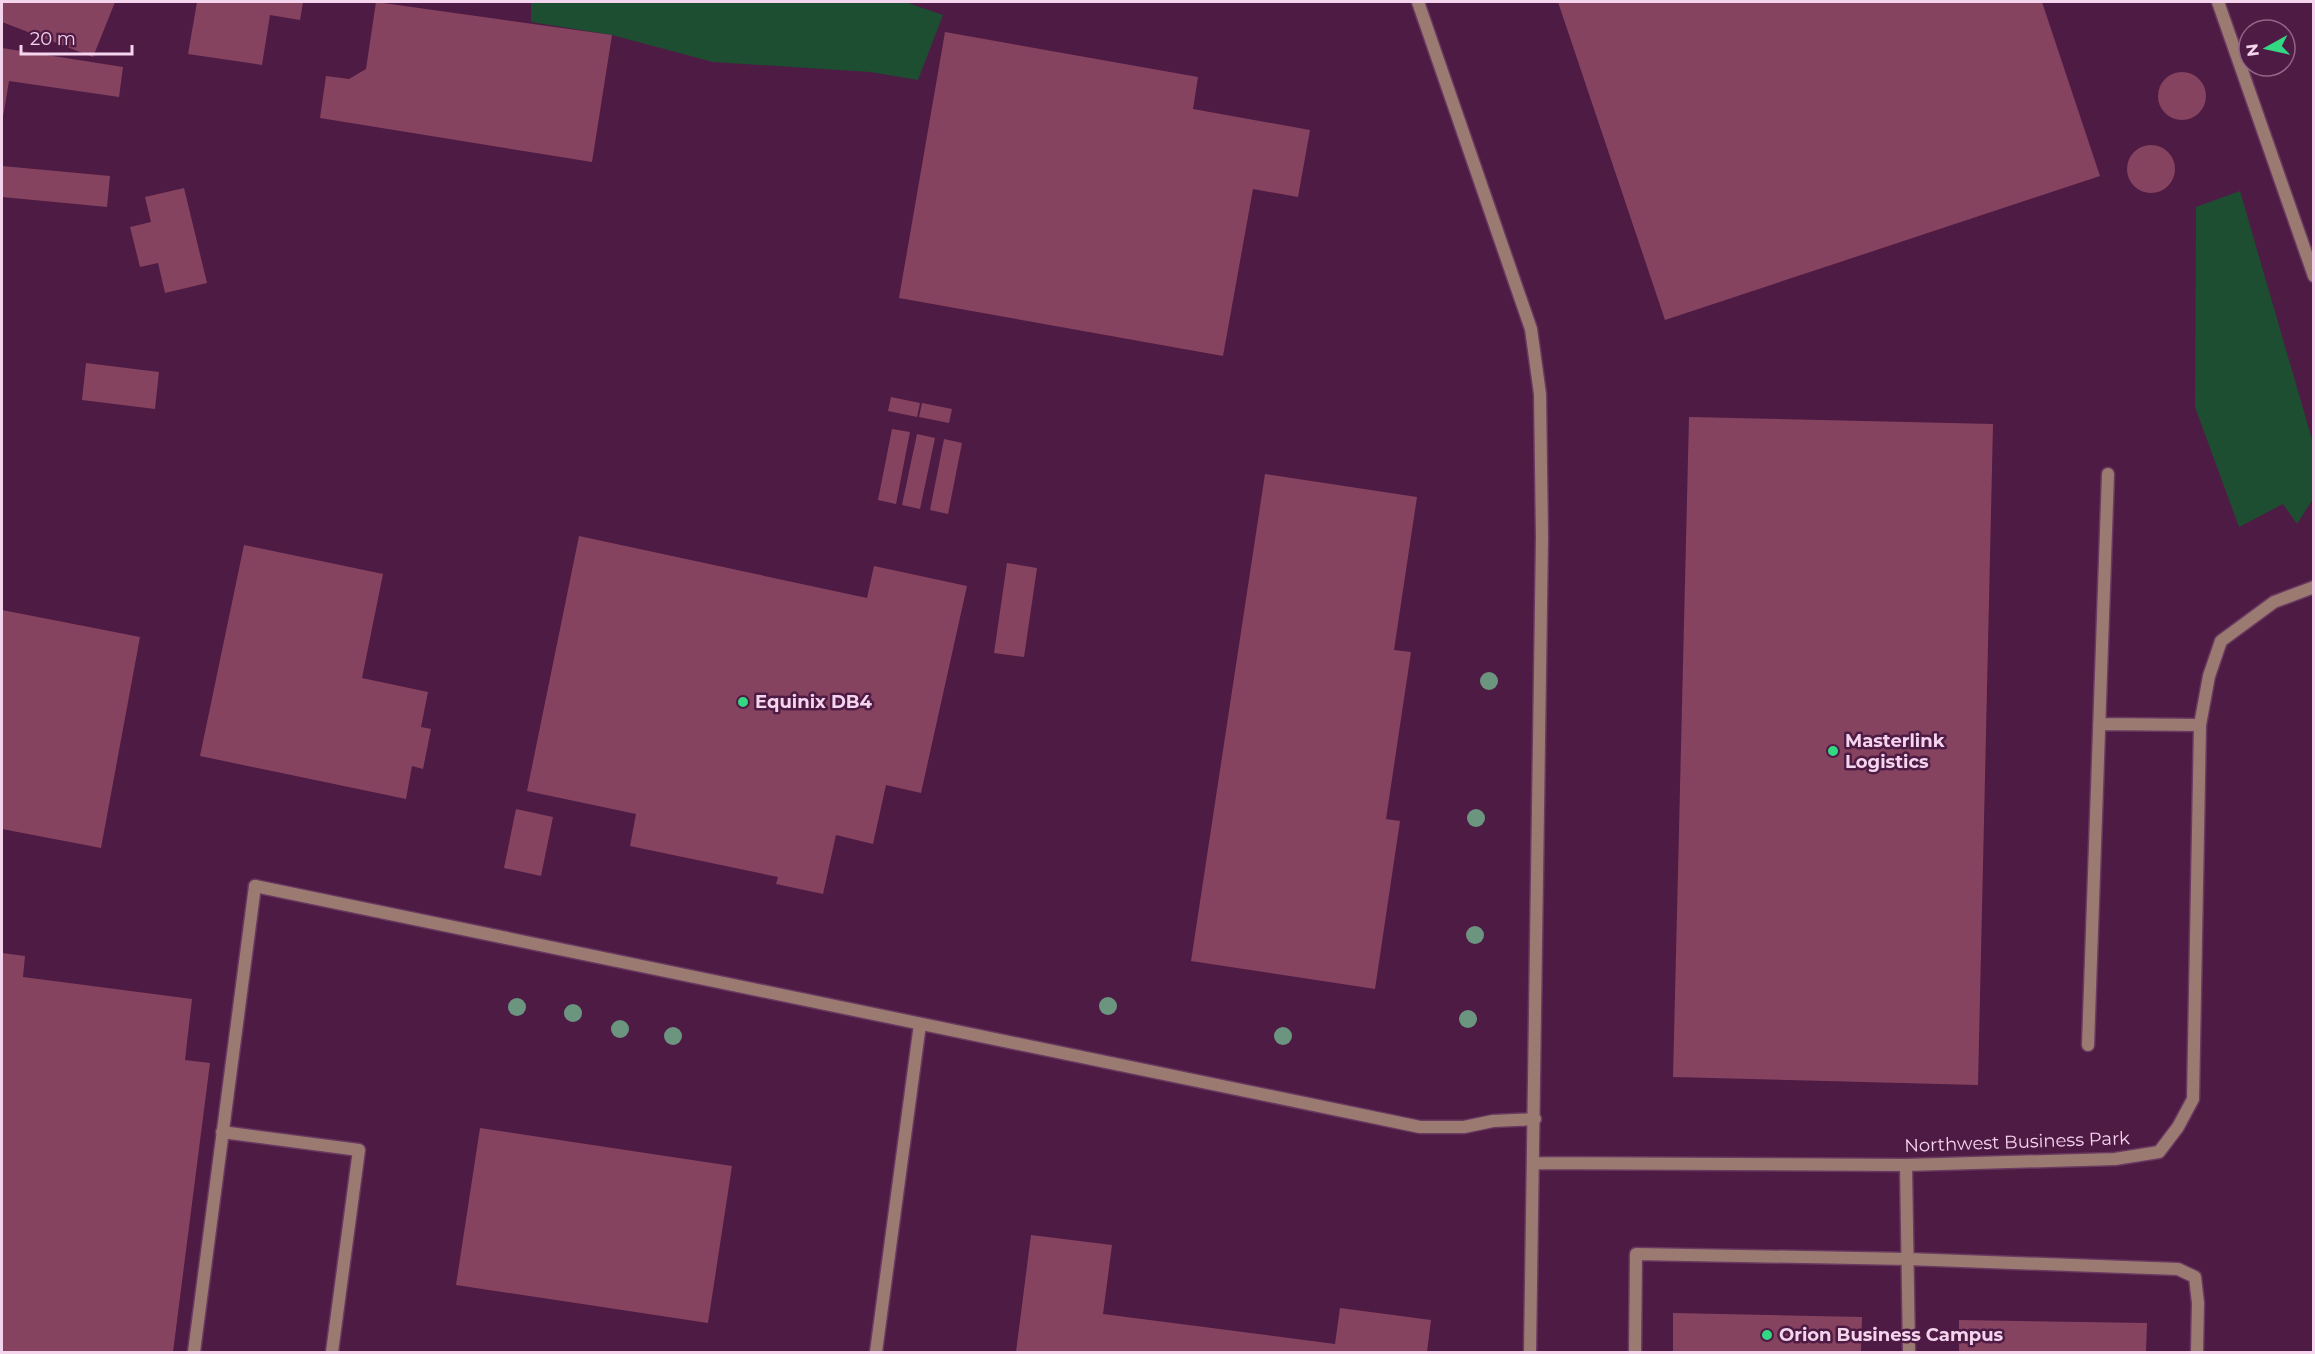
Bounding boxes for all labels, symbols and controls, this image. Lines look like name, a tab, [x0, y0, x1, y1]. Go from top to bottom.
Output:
scale bar	[21, 18, 132, 56]
north arrow	[2237, 18, 2297, 78]
text: 20 m	[30, 28, 76, 50]
text: N	[2242, 42, 2263, 58]
place label: Equinix DB4	[755, 691, 873, 713]
marker: Equinix DB4	[736, 695, 750, 709]
place label: Masterlink Logistics	[1845, 730, 1945, 773]
marker: Masterlink Logistics	[1826, 744, 1840, 758]
street label: Northwest Business Park	[1904, 1127, 2130, 1157]
place label: Orion Business Campus	[1779, 1324, 2004, 1346]
marker: Orion Business Campus	[1760, 1328, 1774, 1342]

